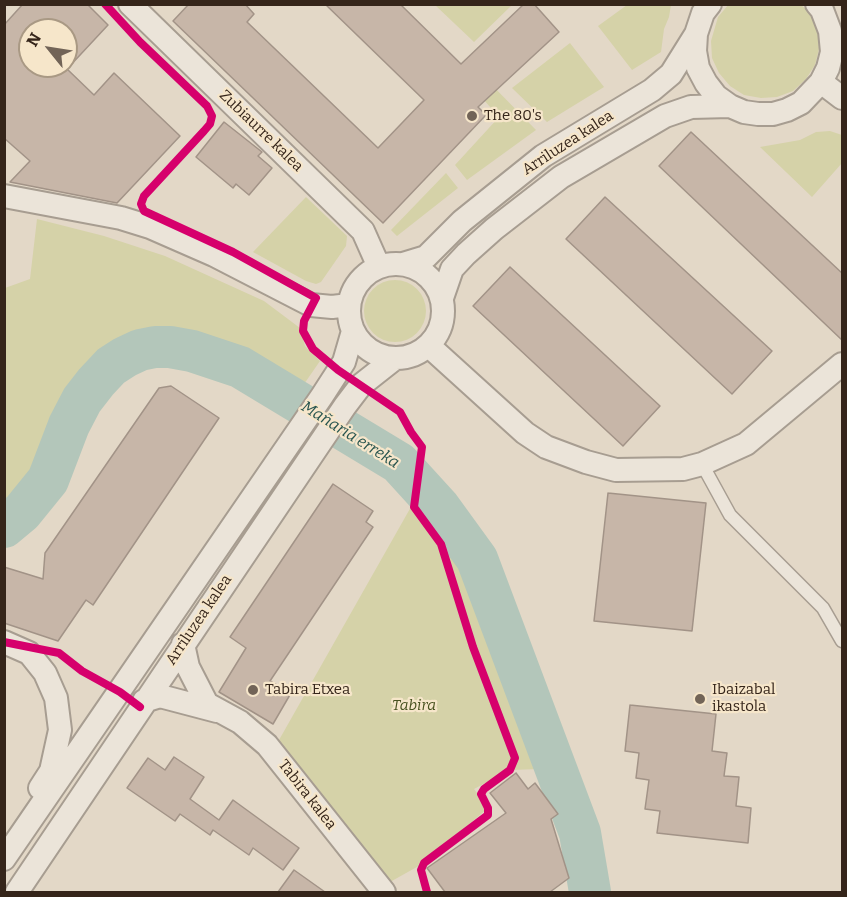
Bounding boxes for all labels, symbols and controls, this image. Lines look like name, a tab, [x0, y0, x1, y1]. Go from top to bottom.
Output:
north arrow	[18, 18, 78, 78]
text: N	[22, 30, 45, 50]
street label: Zubiaurre kalea	[215, 86, 307, 176]
place label: The 80's	[484, 107, 542, 125]
street label: Arriluzea kalea	[519, 107, 617, 179]
marker: The 80's	[465, 109, 479, 123]
water label: Mañaria erreka	[297, 397, 403, 473]
street label: Arriluzea kalea	[162, 572, 236, 668]
place label: Tabira Etxea	[265, 681, 350, 699]
place label: Ibaizabal ikastola	[712, 681, 775, 716]
marker: Tabira Etxea	[246, 683, 260, 697]
marker: Ibaizabal ikastola	[693, 692, 707, 706]
park label: Tabira	[392, 697, 436, 715]
street label: Tabira kalea	[274, 756, 340, 834]

